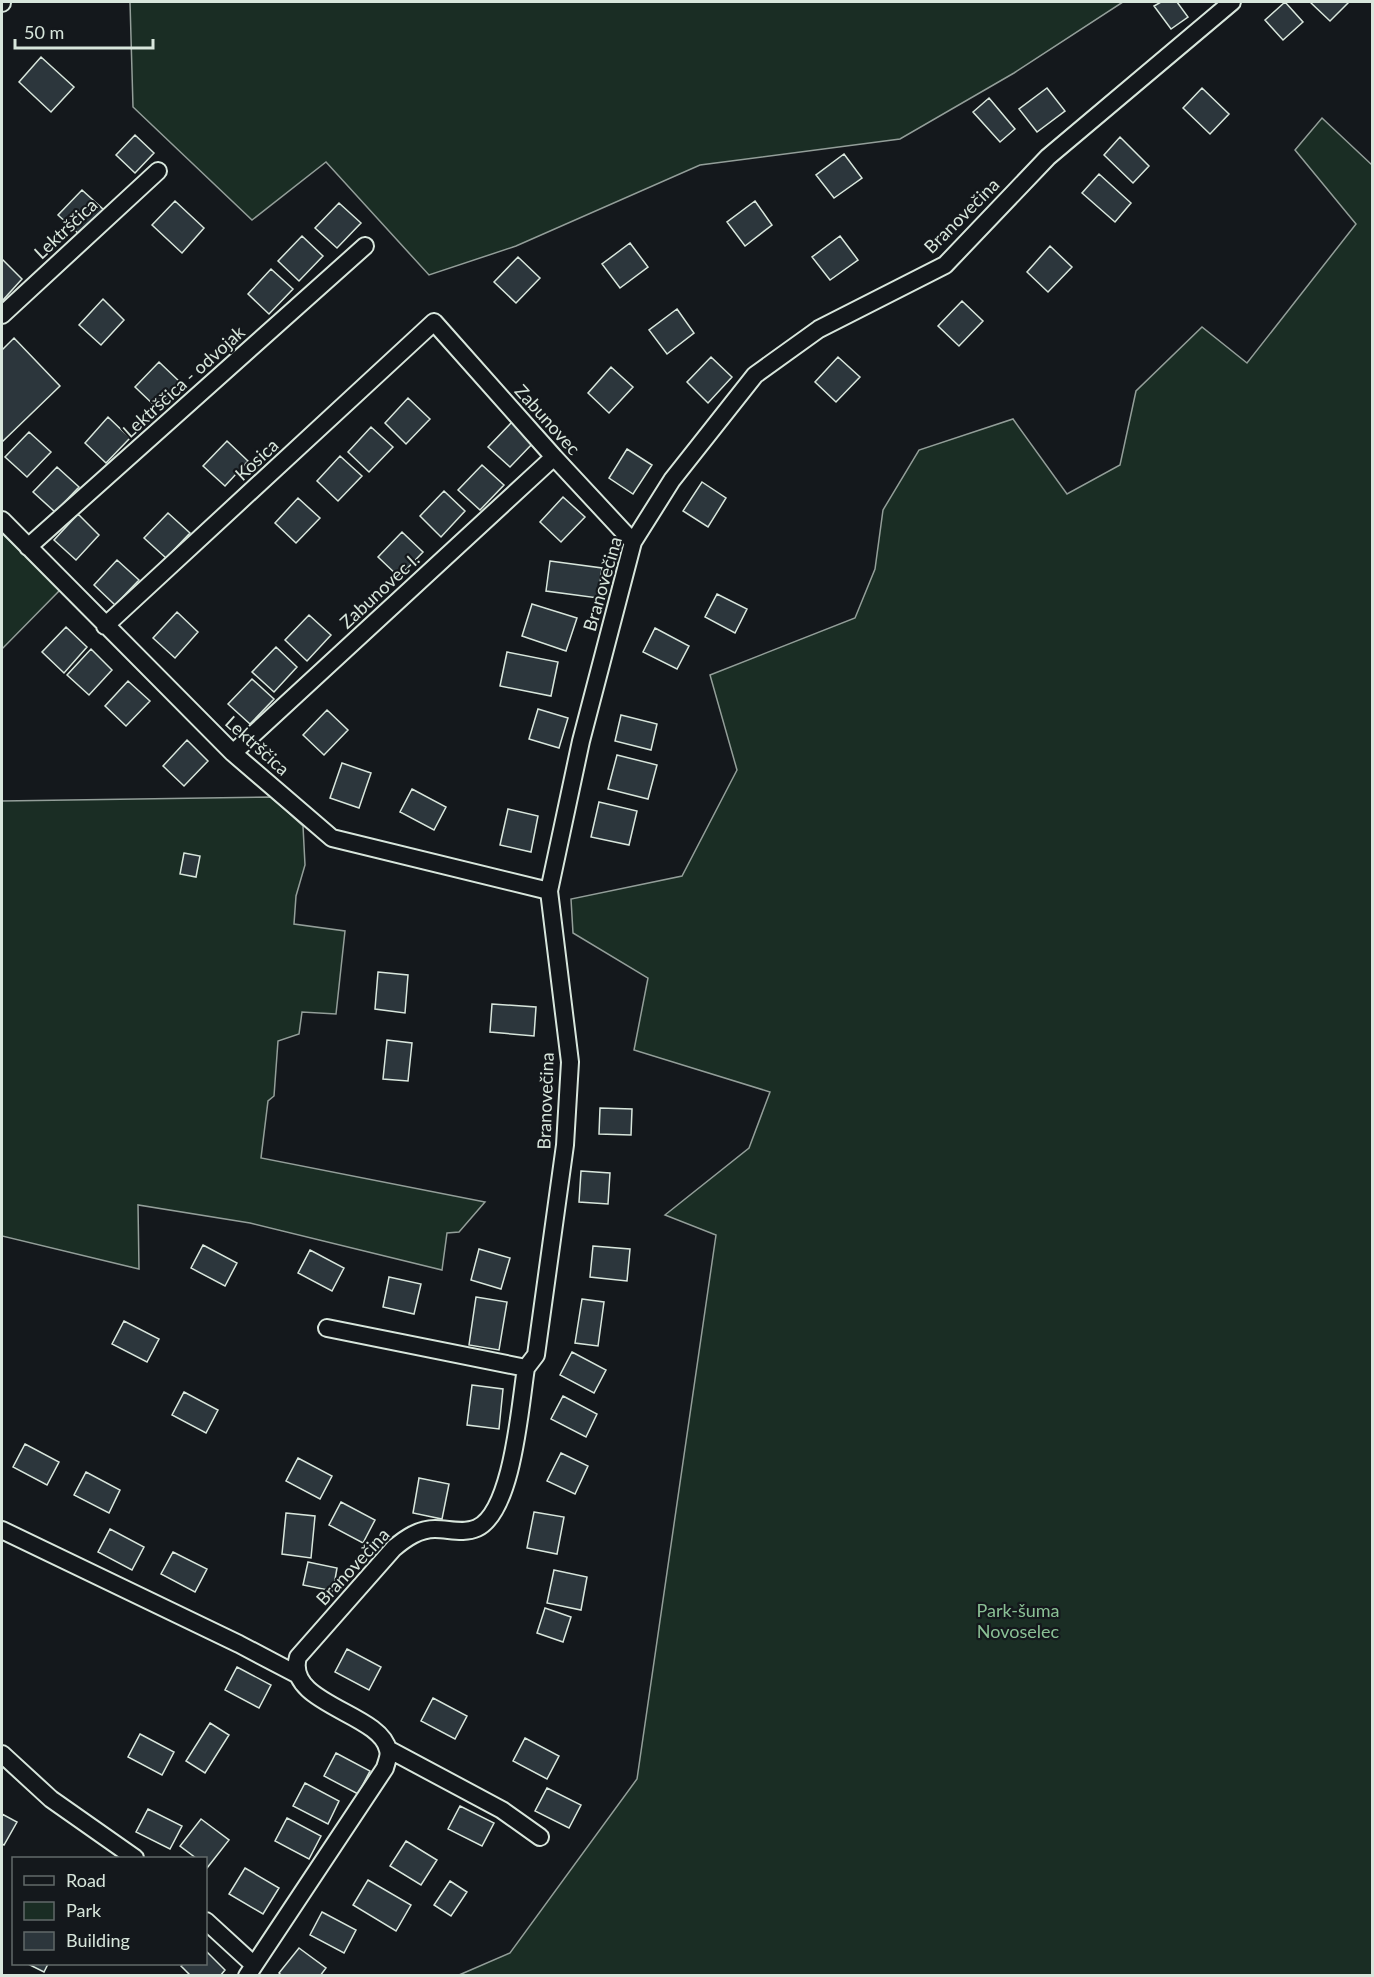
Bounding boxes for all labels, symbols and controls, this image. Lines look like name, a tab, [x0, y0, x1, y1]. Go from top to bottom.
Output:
scale bar	[15, 12, 153, 50]
text: 50 m	[24, 21, 64, 43]
street label: Branovečina	[919, 173, 1003, 257]
street label: Lektrščica	[29, 193, 102, 263]
street label: Lektrščica - odvojak	[118, 320, 249, 442]
street label: Zabunovec	[510, 380, 585, 459]
street label: Kosica	[230, 434, 283, 485]
street label: Branovečina	[578, 534, 626, 633]
street label: Zabunovec I.	[335, 548, 424, 633]
street label: Lektrščica	[221, 711, 294, 780]
street label: Branovečina	[532, 1052, 558, 1150]
street label: Branovečina	[311, 1523, 393, 1609]
park label: Park-šuma Novoselec	[976, 1599, 1060, 1642]
legend	[12, 1857, 207, 1965]
text: Road	[66, 1869, 106, 1891]
text: Park	[66, 1899, 102, 1921]
text: Building	[66, 1929, 130, 1951]

